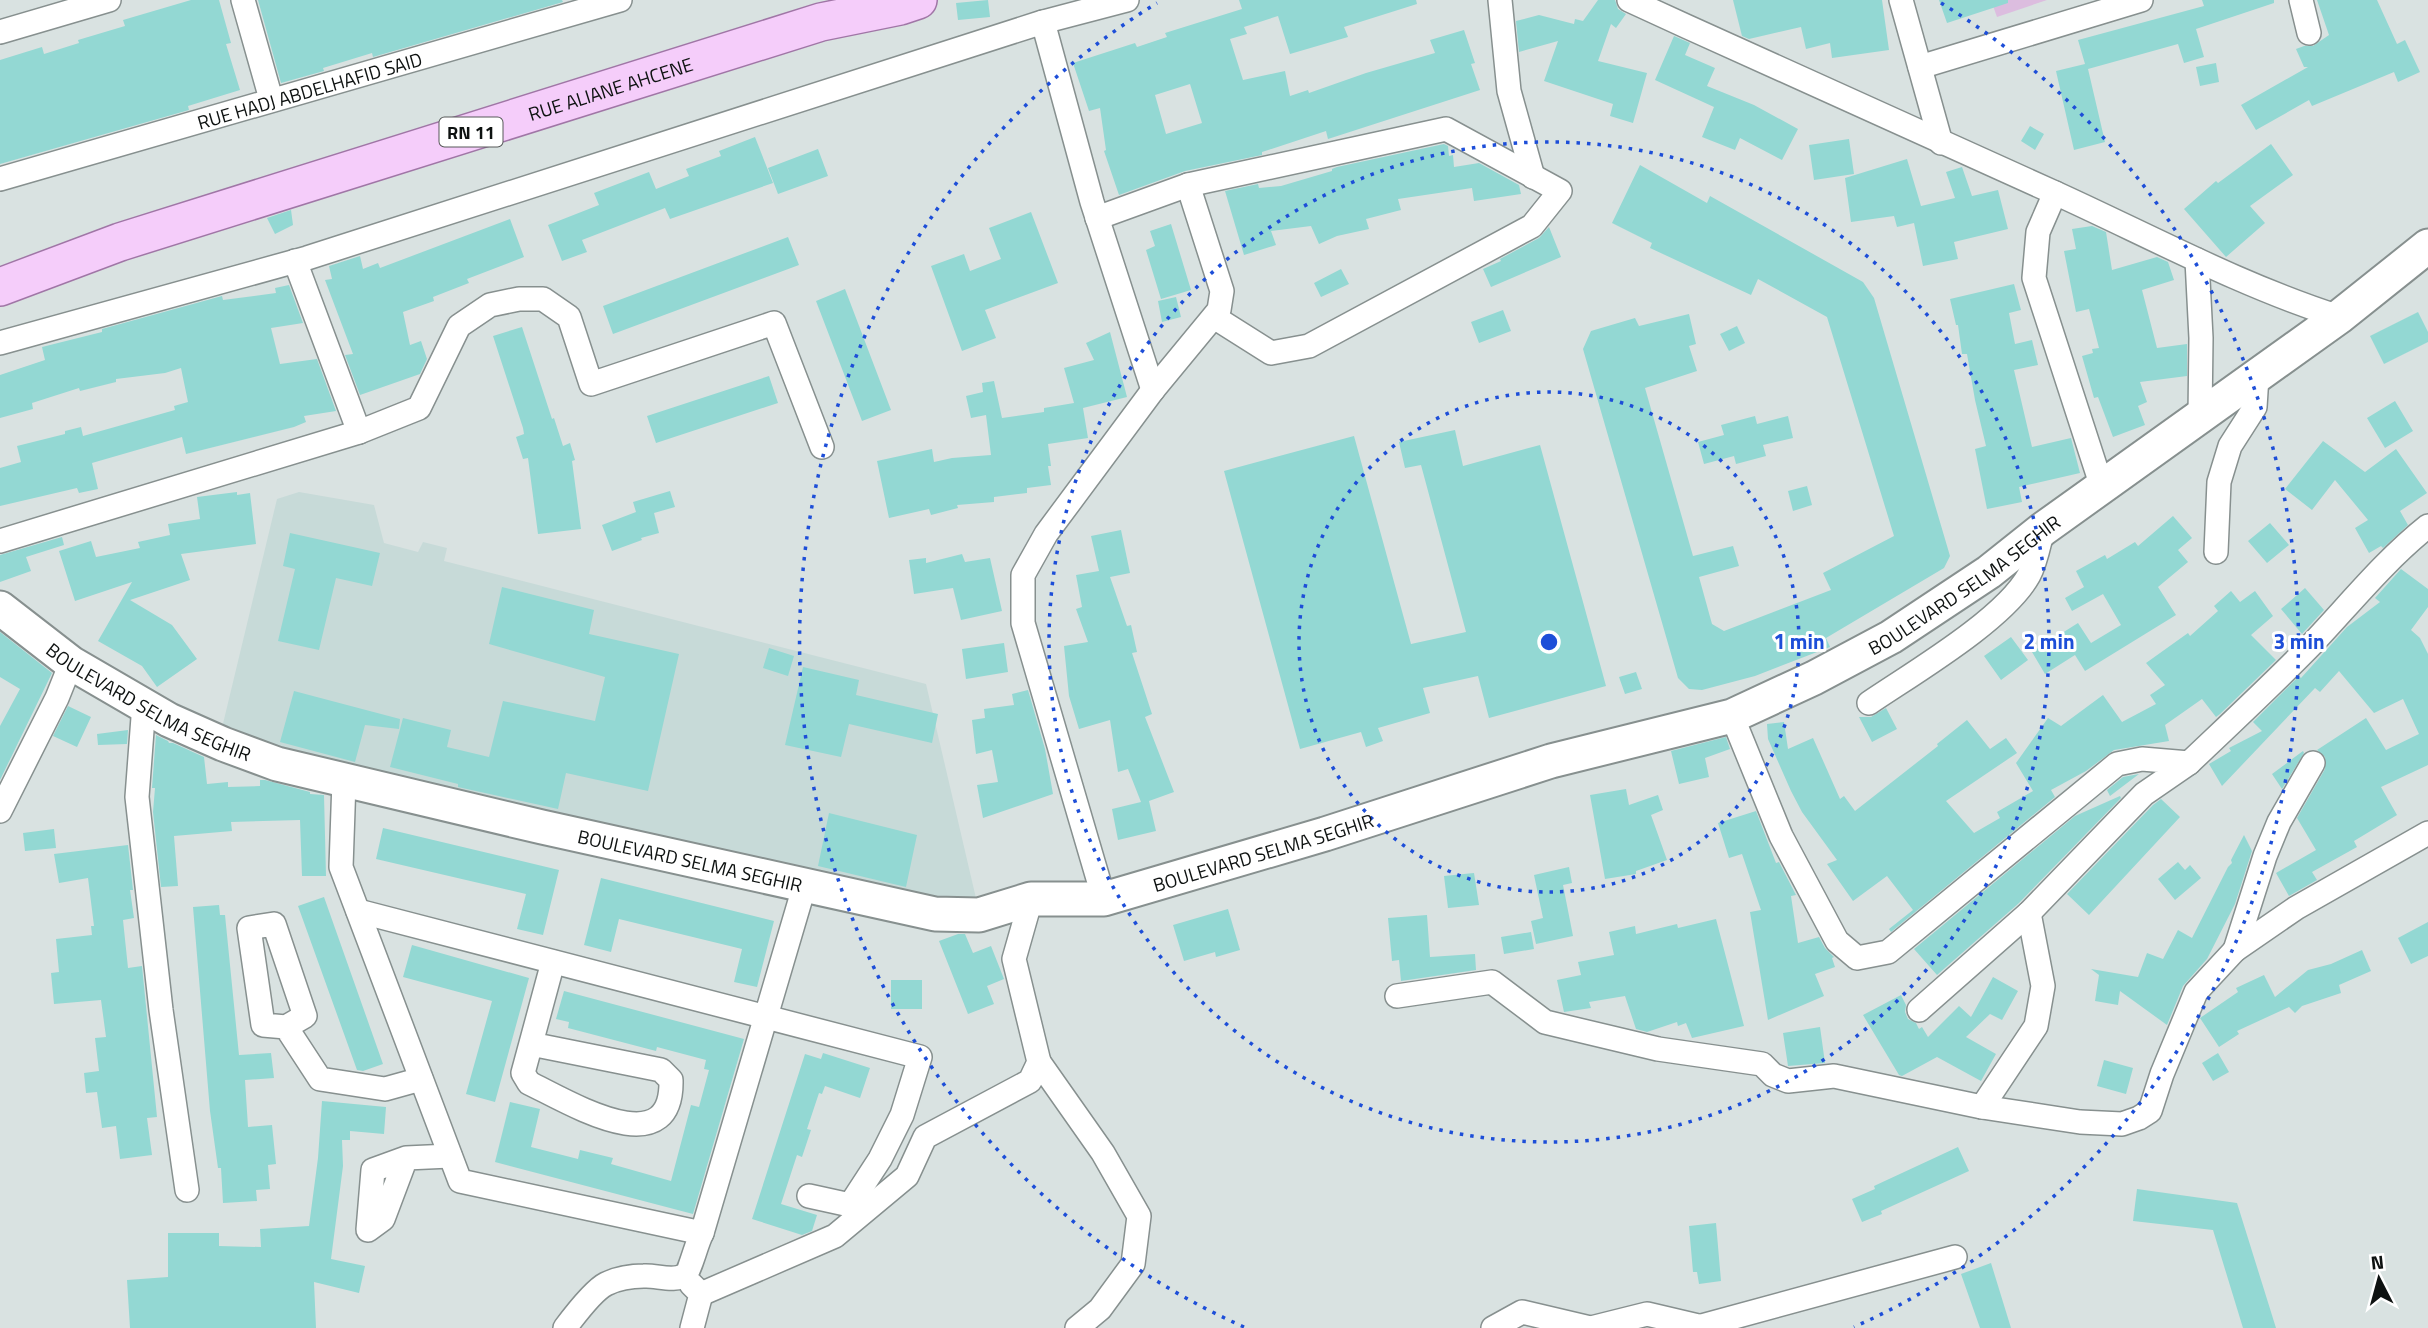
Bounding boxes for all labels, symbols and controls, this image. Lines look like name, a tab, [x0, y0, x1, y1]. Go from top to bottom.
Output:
street label: RUE HADJ ABDELHAFID SAID	[193, 43, 425, 136]
street label: RUE ALIANE AHCENE	[524, 49, 696, 128]
road number: RN 11	[440, 118, 503, 146]
street label: BOULEVARD SELMA SEGHIR	[1862, 507, 2066, 661]
text: 1 min	[1773, 625, 1825, 657]
text: 2 min	[2023, 625, 2075, 657]
text: 3 min	[2273, 625, 2325, 657]
centre of rings	[1537, 630, 1561, 654]
street label: BOULEVARD SELMA SEGHIR	[40, 635, 256, 768]
street label: BOULEVARD SELMA SEGHIR	[1149, 805, 1377, 898]
street label: BOULEVARD SELMA SEGHIR	[575, 821, 805, 899]
north arrow	[2344, 1244, 2414, 1314]
text: N	[2369, 1246, 2385, 1277]

